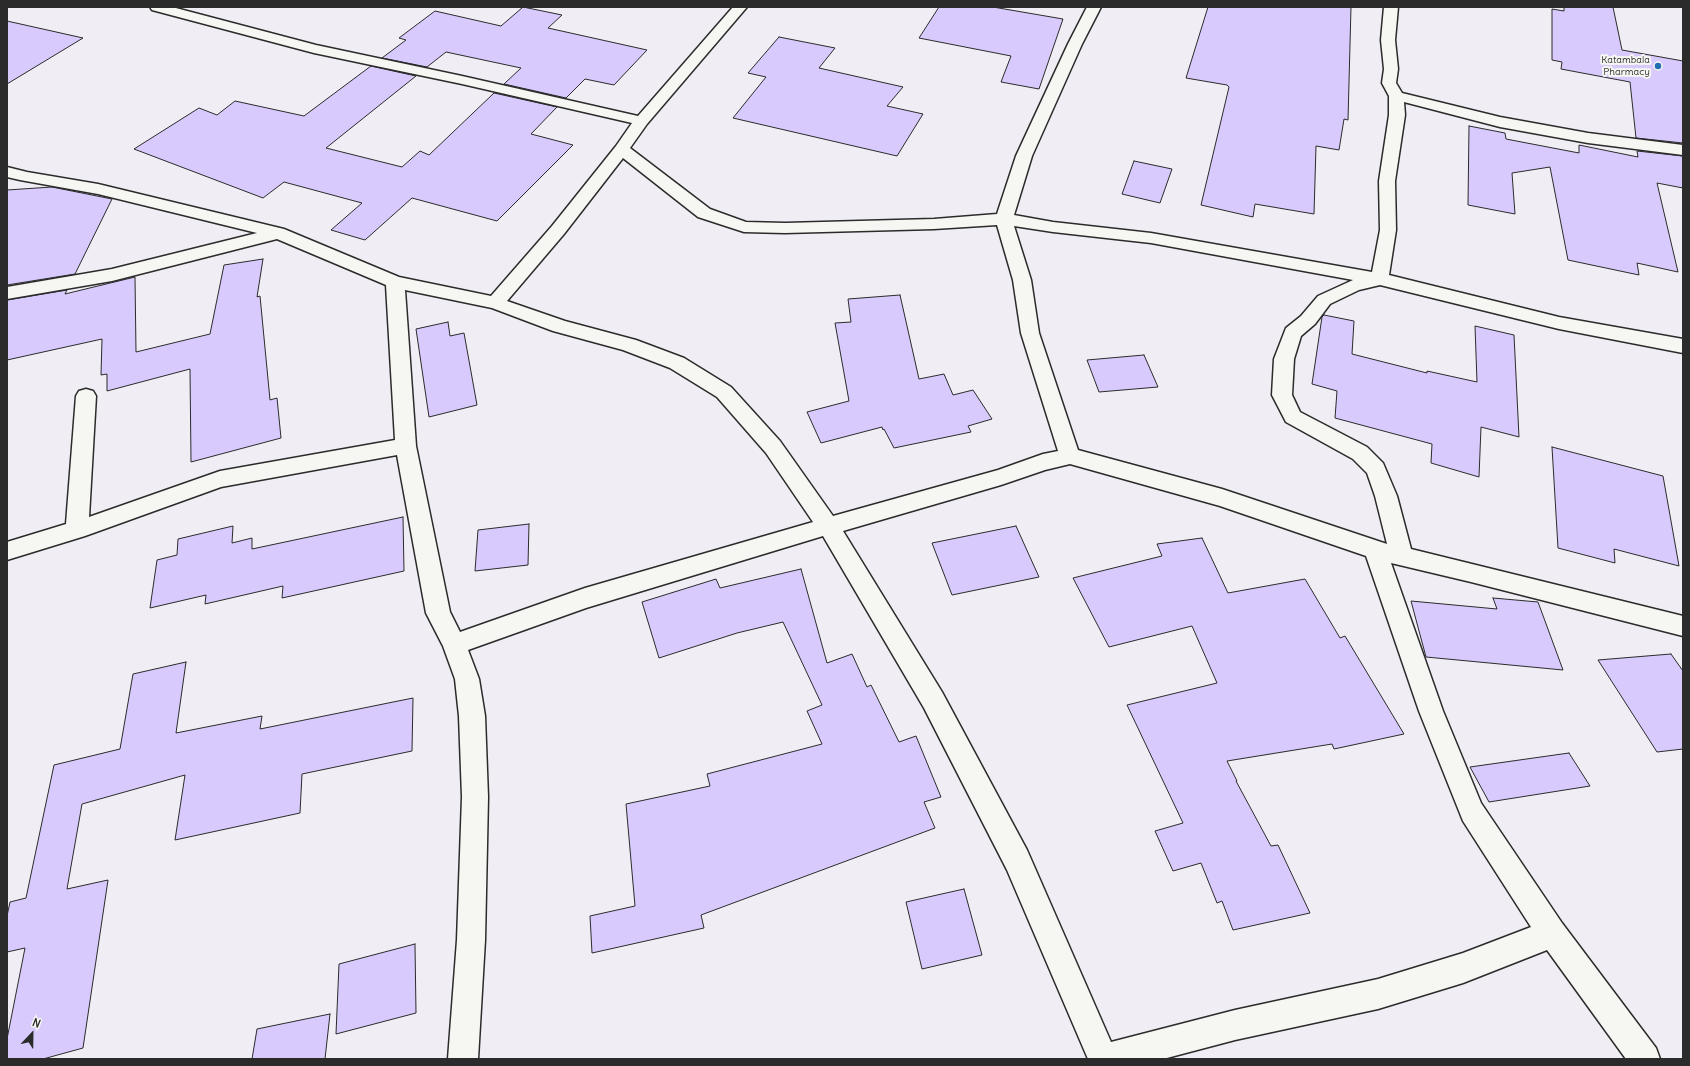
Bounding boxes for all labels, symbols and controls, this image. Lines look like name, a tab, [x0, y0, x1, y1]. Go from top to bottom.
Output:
place label: Katambala Pharmacy	[1601, 54, 1650, 78]
marker: Katambala Pharmacy	[1653, 61, 1663, 71]
north arrow	[12, 1014, 52, 1054]
text: N	[30, 1015, 43, 1031]

